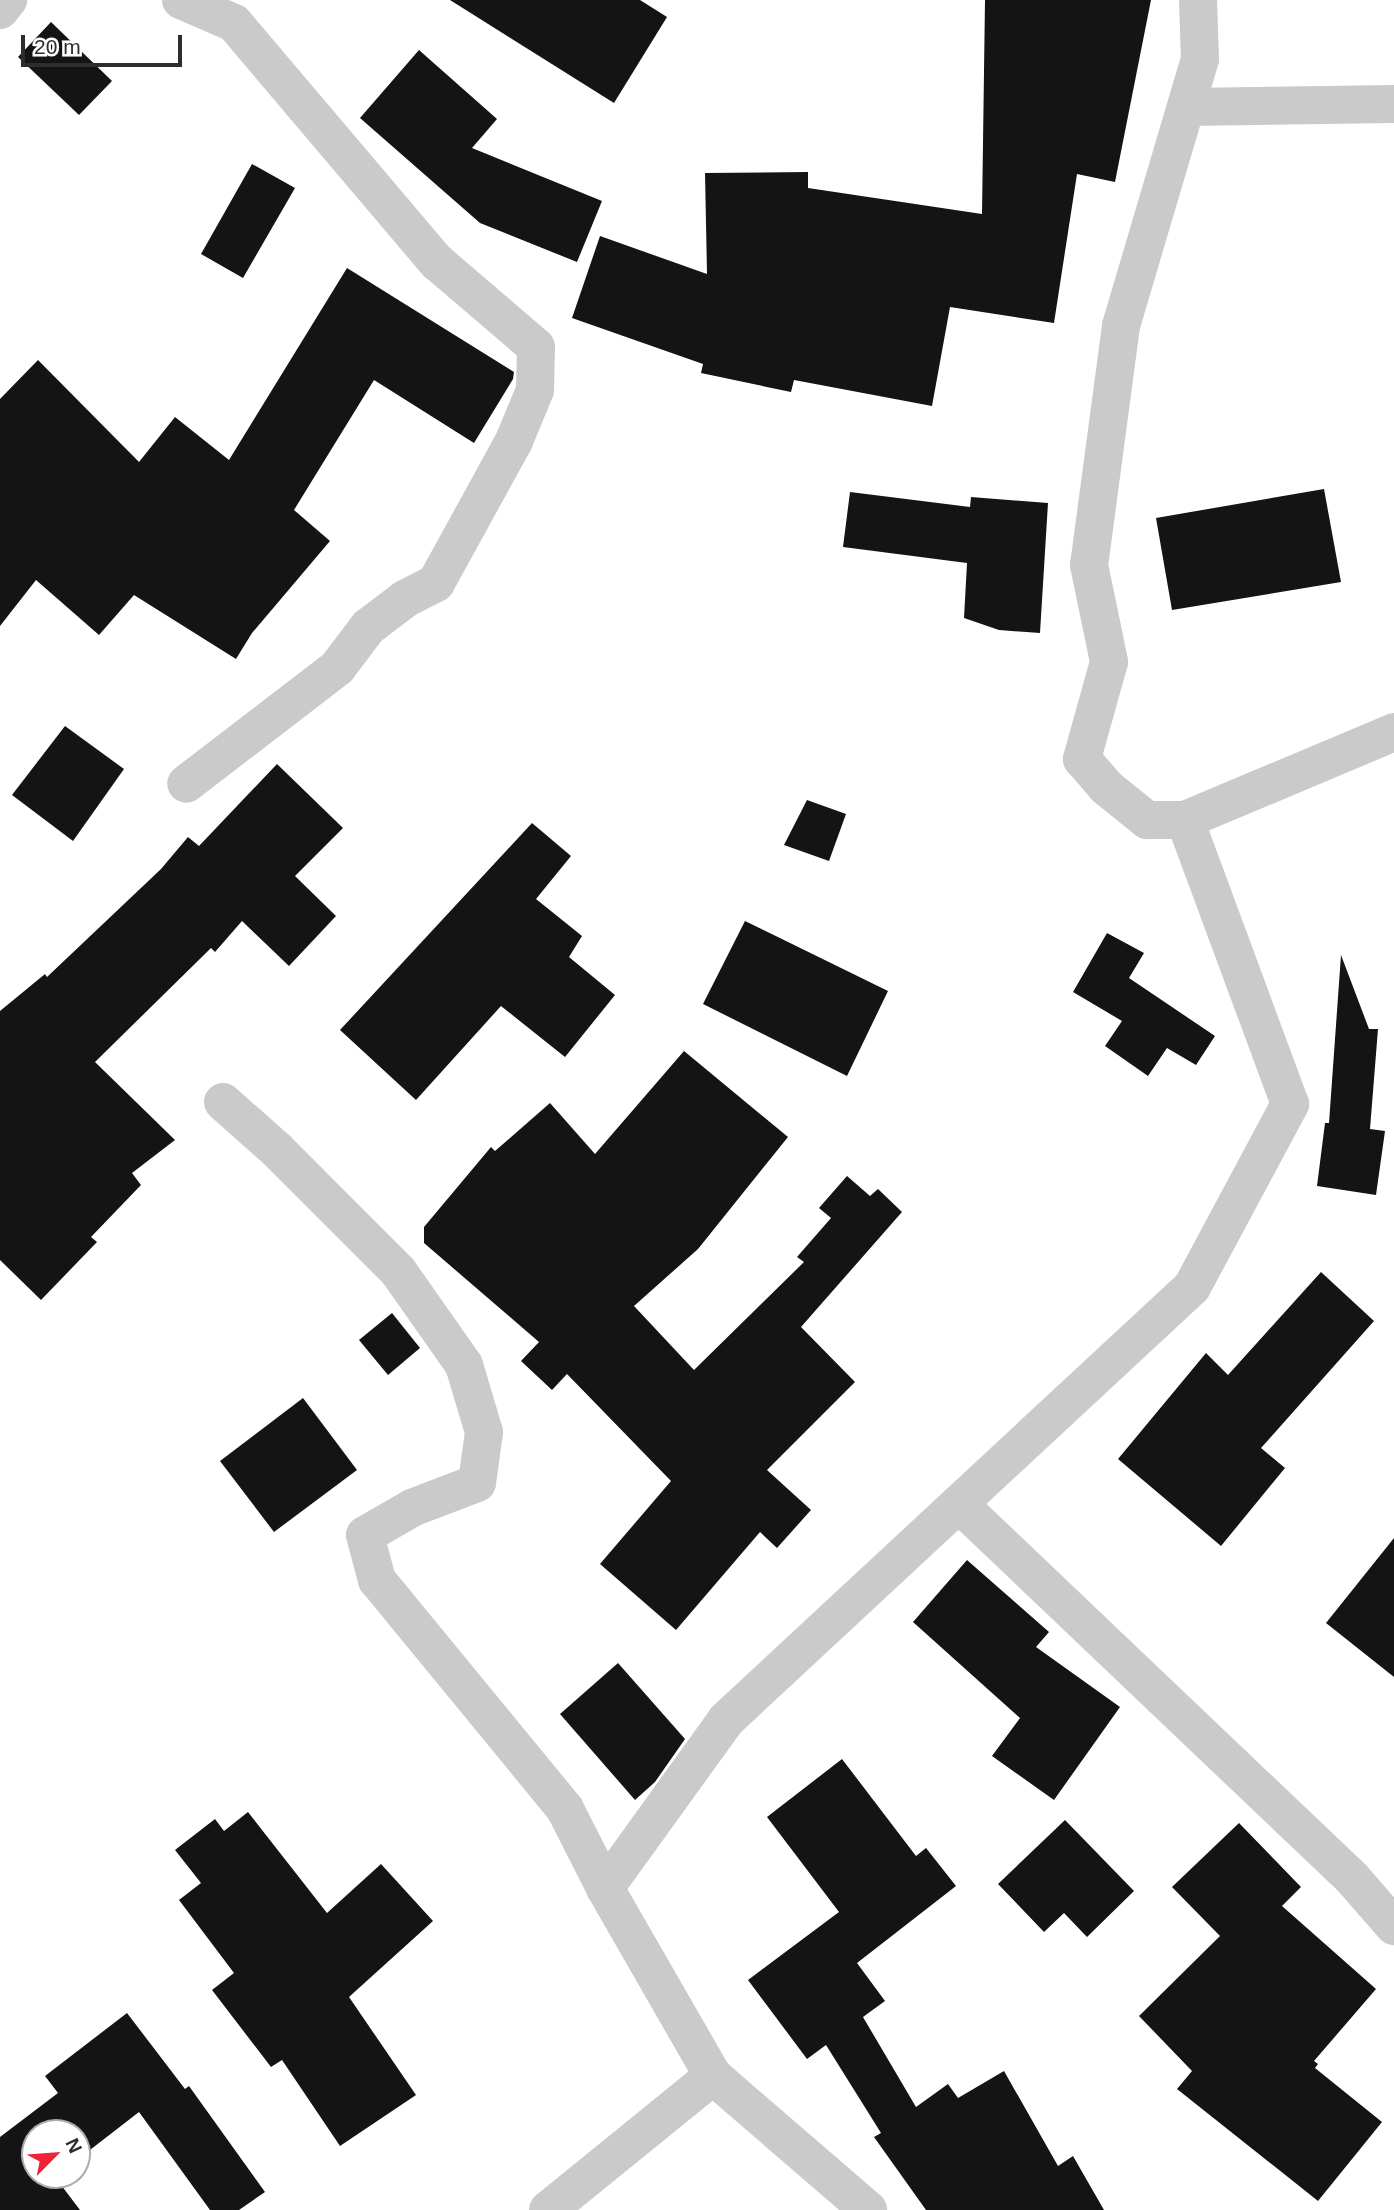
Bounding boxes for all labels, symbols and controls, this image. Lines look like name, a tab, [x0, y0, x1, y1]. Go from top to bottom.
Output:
scale bar	[24, 21, 186, 65]
text: 20 m	[34, 35, 81, 58]
north arrow	[21, 2119, 91, 2189]
text: N	[61, 2135, 86, 2156]

